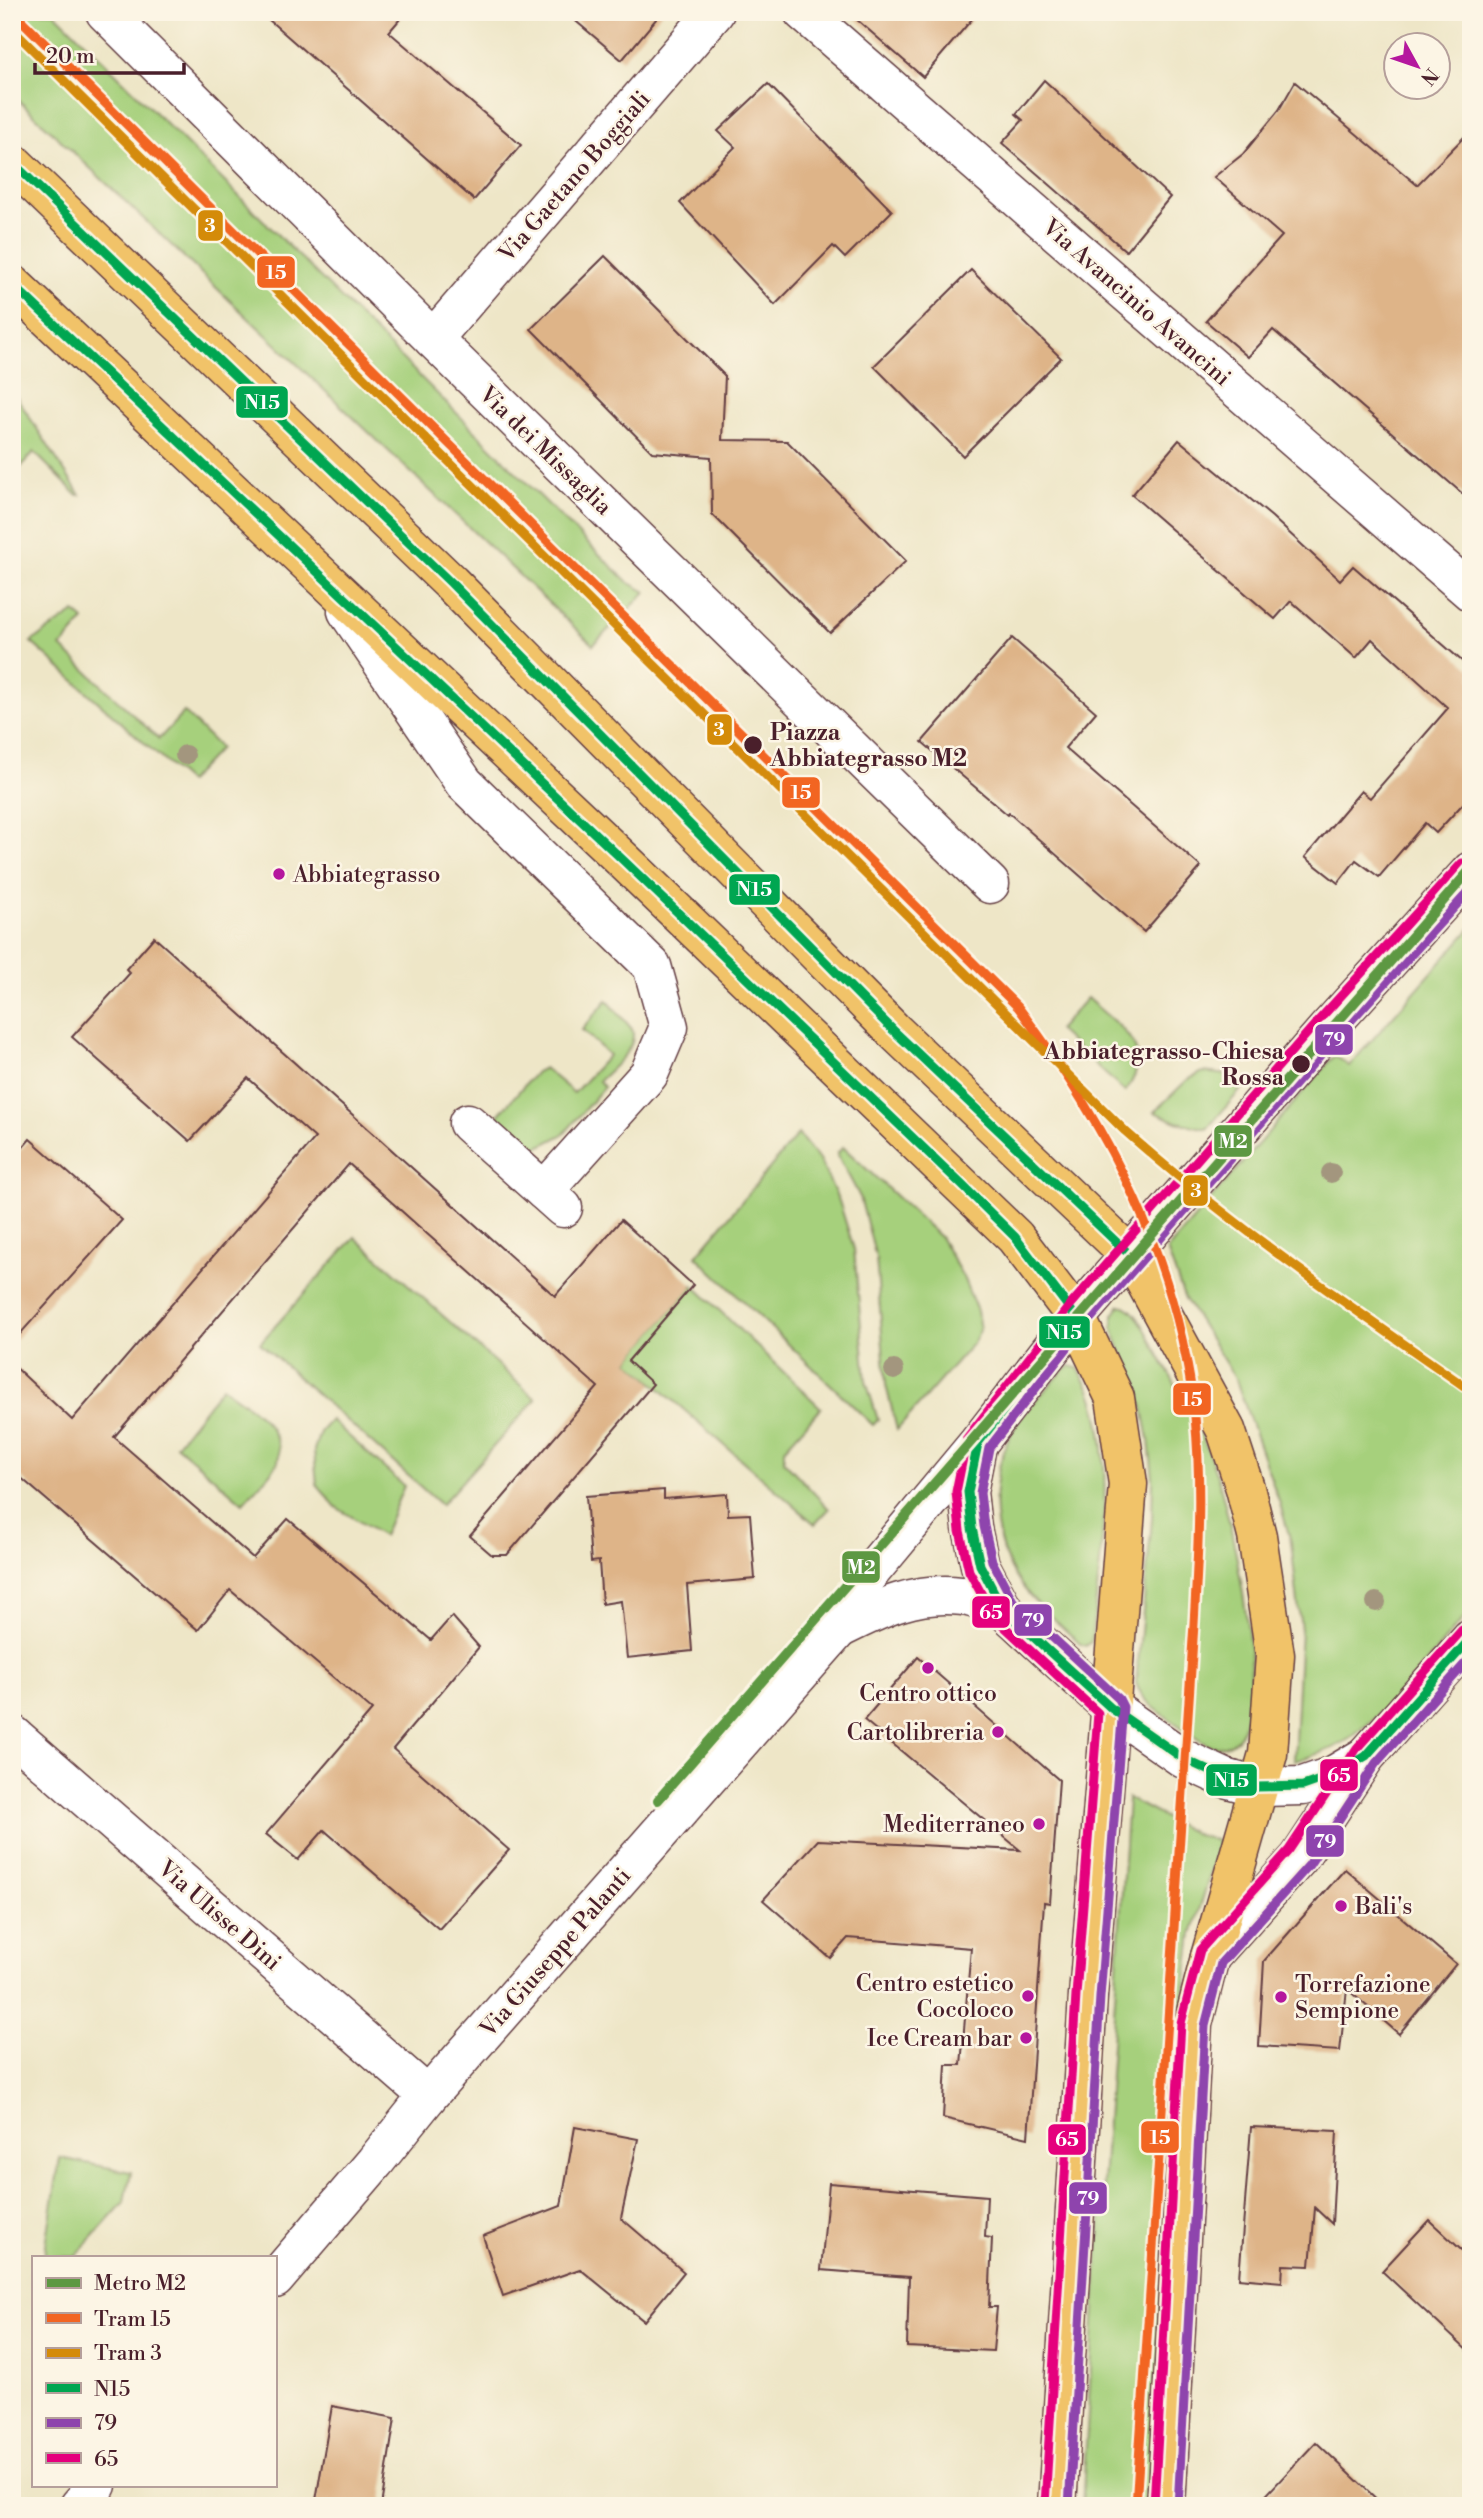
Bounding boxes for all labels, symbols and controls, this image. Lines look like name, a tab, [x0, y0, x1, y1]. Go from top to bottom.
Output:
scale bar	[35, 32, 184, 76]
north arrow	[1382, 32, 1452, 102]
text: 20 m	[46, 44, 95, 70]
text: N	[1415, 63, 1443, 90]
street label: Via Gaetano Boggiali	[492, 85, 657, 269]
line badge: 3	[197, 209, 224, 242]
street label: Via Avancinio Avancini	[1036, 213, 1236, 392]
text: 3	[204, 214, 216, 238]
line badge: 15	[256, 255, 296, 289]
text: 15	[266, 261, 287, 285]
street label: Via dei Missaglia	[472, 380, 618, 521]
line badge: N15	[235, 385, 289, 419]
text: N15	[244, 391, 280, 415]
line badge: 3	[706, 713, 733, 746]
text: 3	[713, 718, 725, 742]
place label: Piazza Abbiategrasso M2	[769, 719, 967, 773]
marker: Piazza Abbiategrasso M2	[742, 734, 764, 756]
line badge: 15	[781, 776, 821, 809]
text: 15	[791, 781, 812, 805]
place label: Abbiategrasso	[292, 861, 440, 889]
marker: Abbiategrasso	[271, 866, 287, 882]
line badge: N15	[728, 873, 781, 906]
text: N15	[736, 878, 772, 902]
line badge: 79	[1314, 1023, 1354, 1056]
text: 79	[1323, 1028, 1345, 1052]
place label: Abbiategrasso-Chiesa Rossa	[1043, 1038, 1285, 1092]
marker: Abbiategrasso-Chiesa Rossa	[1290, 1053, 1312, 1075]
line badge: M2	[1213, 1124, 1253, 1158]
text: M2	[1218, 1130, 1248, 1154]
line badge: 3	[1182, 1174, 1209, 1207]
text: 3	[1190, 1179, 1202, 1203]
line badge: N15	[1038, 1315, 1091, 1349]
text: N15	[1046, 1321, 1082, 1345]
line badge: 15	[1172, 1382, 1212, 1416]
text: 15	[1182, 1388, 1203, 1412]
line badge: M2	[841, 1550, 881, 1584]
text: M2	[846, 1556, 876, 1580]
line badge: 65	[971, 1595, 1011, 1629]
text: 65	[979, 1601, 1003, 1625]
line badge: 79	[1013, 1603, 1053, 1637]
text: 79	[1022, 1609, 1044, 1633]
marker: Centro ottico	[920, 1660, 936, 1676]
place label: Centro ottico	[859, 1680, 997, 1708]
place label: Cartolibreria	[847, 1719, 984, 1747]
marker: Cartolibreria	[990, 1724, 1006, 1740]
line badge: 65	[1319, 1758, 1359, 1792]
line badge: N15	[1205, 1763, 1258, 1797]
text: 65	[1327, 1764, 1351, 1788]
text: N15	[1213, 1769, 1249, 1793]
place label: Mediterraneo	[883, 1811, 1025, 1839]
marker: Mediterraneo	[1031, 1816, 1047, 1832]
line badge: 79	[1305, 1824, 1345, 1858]
text: 79	[1314, 1830, 1336, 1854]
street label: Via Ulisse Dini	[151, 1854, 287, 1977]
street label: Via Giuseppe Palanti	[474, 1862, 637, 2044]
place label: Bali's	[1354, 1893, 1412, 1921]
marker: Bali's	[1333, 1898, 1349, 1914]
place label: Centro estetico Cocoloco	[856, 1970, 1014, 2024]
place label: Torrefazione Sempione	[1295, 1971, 1431, 2025]
marker: Centro estetico Cocoloco	[1020, 1988, 1036, 2004]
marker: Torrefazione Sempione	[1273, 1989, 1289, 2005]
place label: Ice Cream bar	[867, 2025, 1012, 2053]
marker: Ice Cream bar	[1018, 2030, 1034, 2046]
line badge: 15	[1140, 2120, 1180, 2154]
line badge: 65	[1047, 2123, 1087, 2156]
text: 15	[1150, 2126, 1171, 2150]
text: 65	[1055, 2128, 1079, 2152]
line badge: 79	[1068, 2181, 1108, 2215]
text: 79	[1077, 2187, 1099, 2211]
legend	[32, 2256, 276, 2486]
text: Metro M2	[94, 2271, 186, 2297]
text: Tram 15	[94, 2307, 171, 2333]
text: Tram 3	[94, 2341, 162, 2367]
text: N15	[94, 2377, 130, 2403]
text: 79	[94, 2411, 117, 2437]
text: 65	[94, 2447, 118, 2473]

